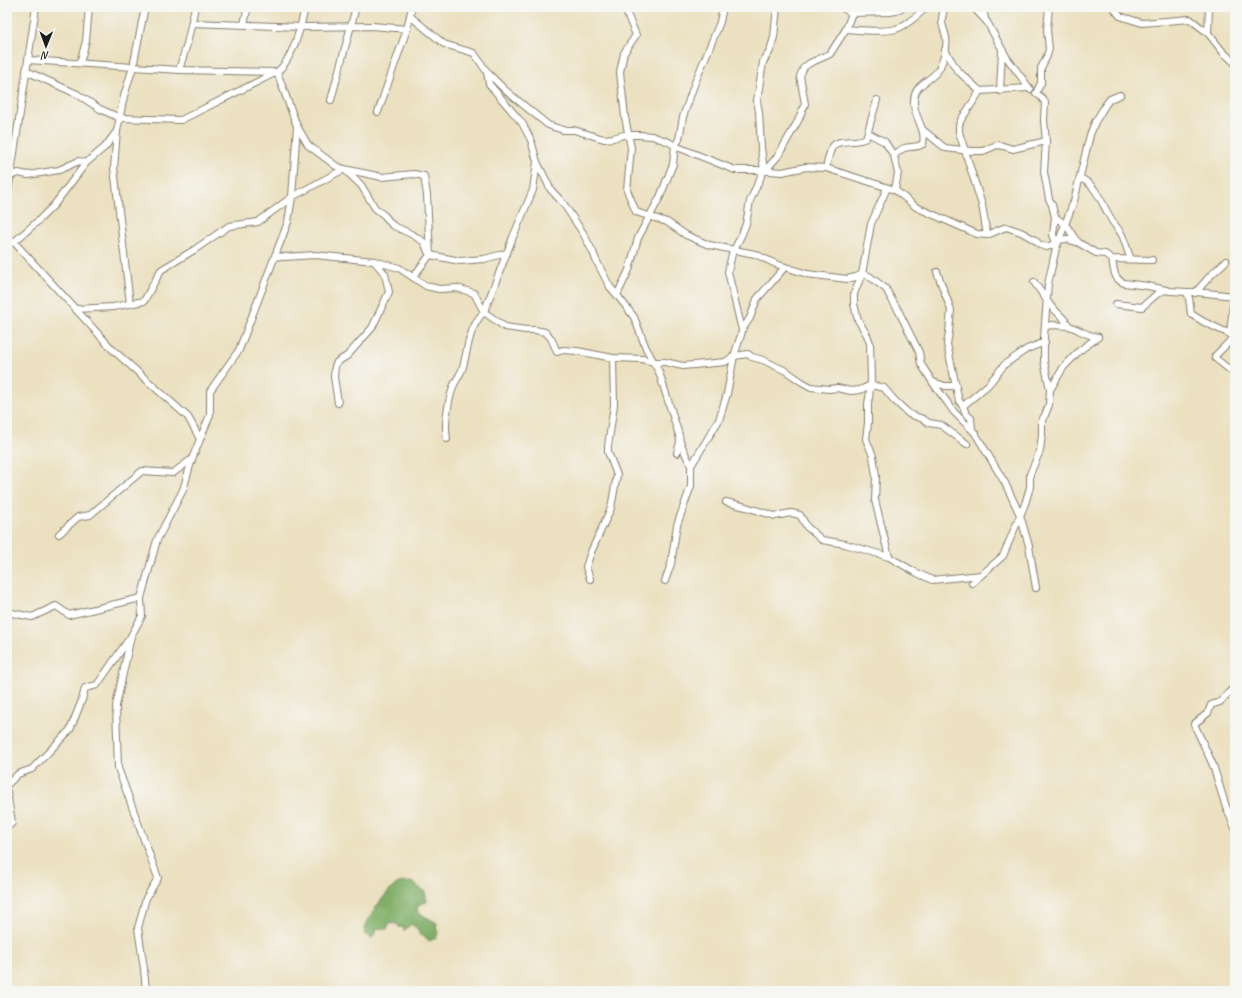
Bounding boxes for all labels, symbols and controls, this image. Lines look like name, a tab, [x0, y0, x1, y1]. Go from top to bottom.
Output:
north arrow	[26, 26, 66, 66]
text: N	[40, 49, 49, 63]

